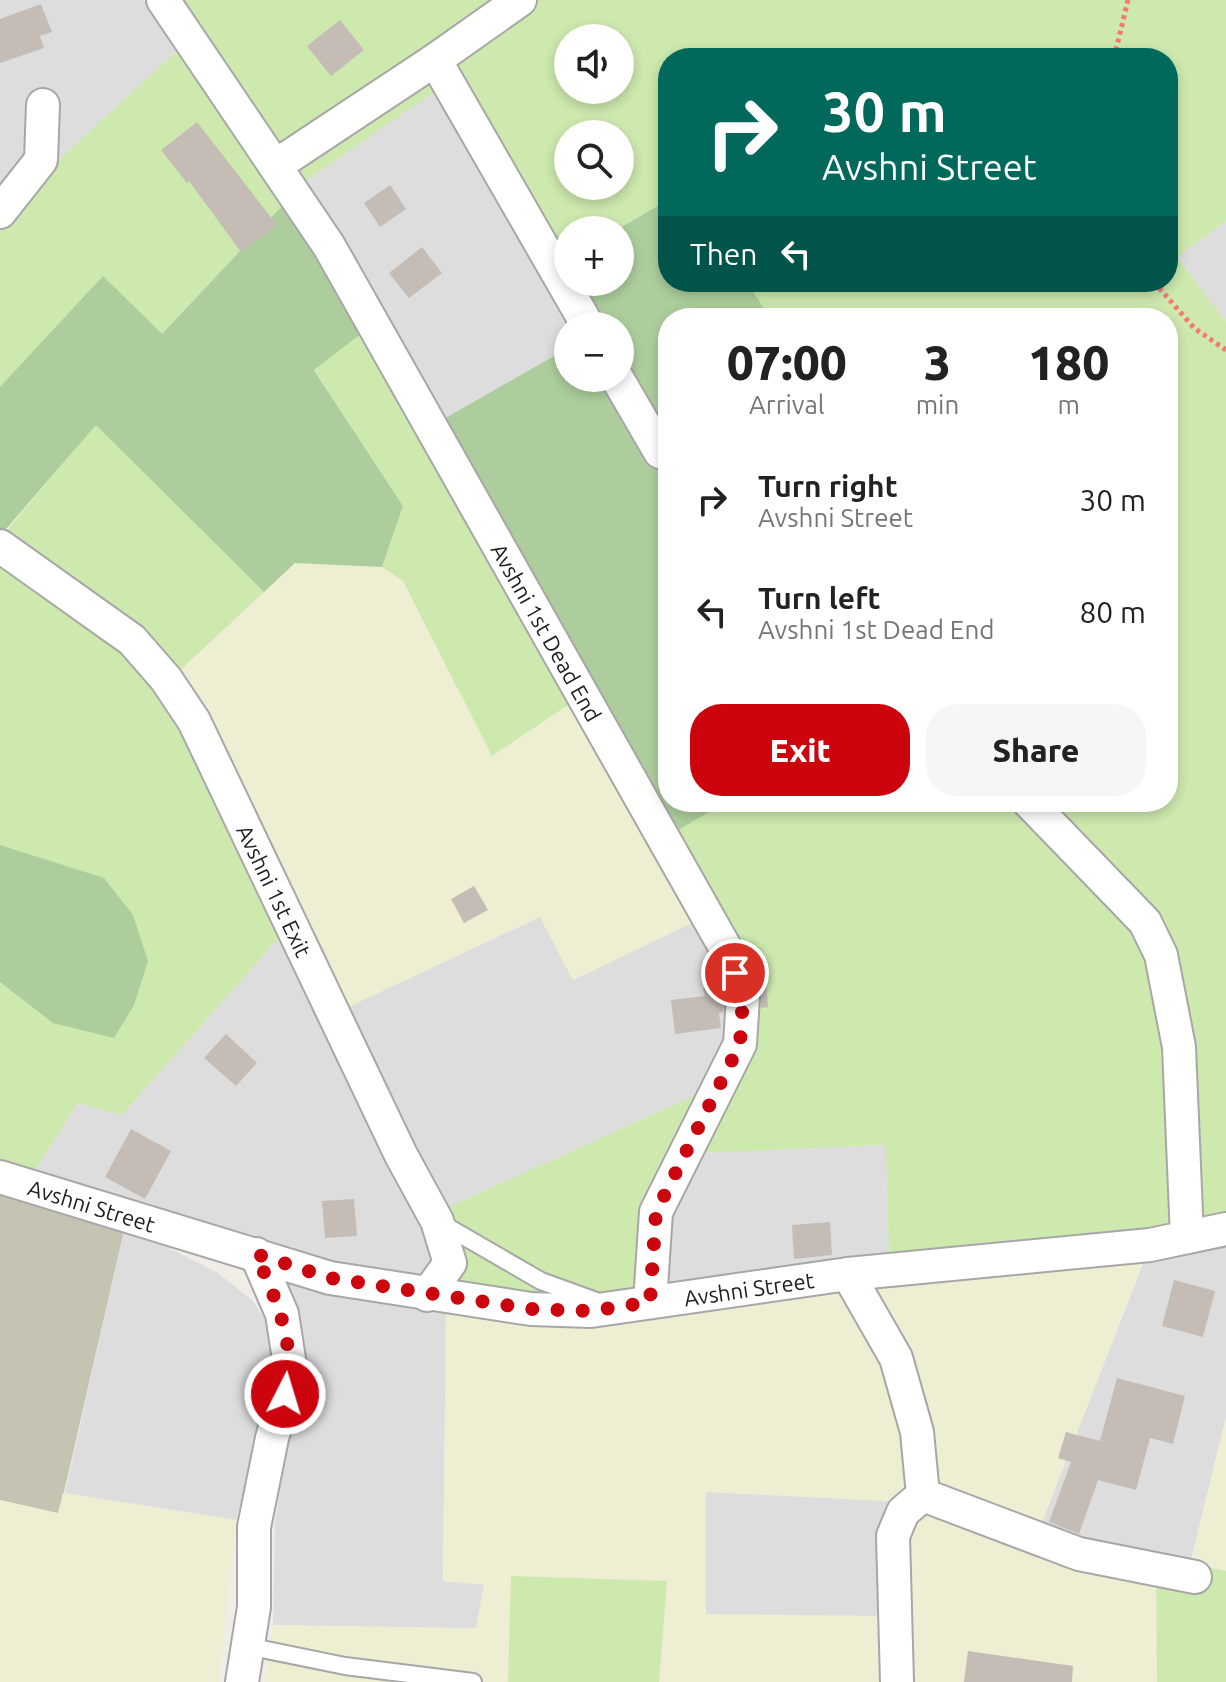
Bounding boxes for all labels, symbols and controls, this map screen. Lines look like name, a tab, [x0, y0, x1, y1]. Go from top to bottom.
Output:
map controls	[554, 24, 634, 392]
button: sound	[554, 24, 634, 104]
icon: right	[690, 80, 794, 184]
text: 30 m	[822, 80, 947, 143]
button: search	[554, 120, 634, 200]
text: Avshni Street	[822, 146, 1037, 187]
button: +	[554, 216, 634, 296]
icon: left	[774, 232, 818, 276]
text: Then	[690, 237, 758, 271]
button: −	[554, 312, 634, 392]
text: 07:00	[727, 335, 847, 389]
text: 3	[924, 335, 951, 389]
text: 180	[1028, 335, 1109, 389]
text: Arrival	[749, 390, 825, 419]
text: min	[916, 390, 959, 419]
text: m	[1057, 390, 1080, 419]
text: Turn right	[758, 469, 898, 503]
icon: right	[690, 478, 734, 522]
text: 30 m	[1079, 483, 1146, 517]
text: Avshni Street	[758, 503, 913, 532]
street label: Avshni 1st Dead End	[487, 539, 607, 725]
text: Turn left	[758, 581, 880, 615]
icon: left	[690, 590, 734, 634]
text: 80 m	[1079, 595, 1146, 629]
text: Avshni 1st Dead End	[758, 615, 995, 644]
button: Exit	[690, 704, 910, 796]
button: Share	[926, 704, 1146, 796]
street label: Avshni 1st Exit	[233, 820, 317, 961]
pin	[701, 939, 769, 1007]
icon: arrive	[713, 951, 757, 995]
street label: Avshni Street	[25, 1174, 159, 1236]
street label: Avshni Street	[682, 1266, 816, 1310]
position arrow	[243, 1352, 327, 1436]

